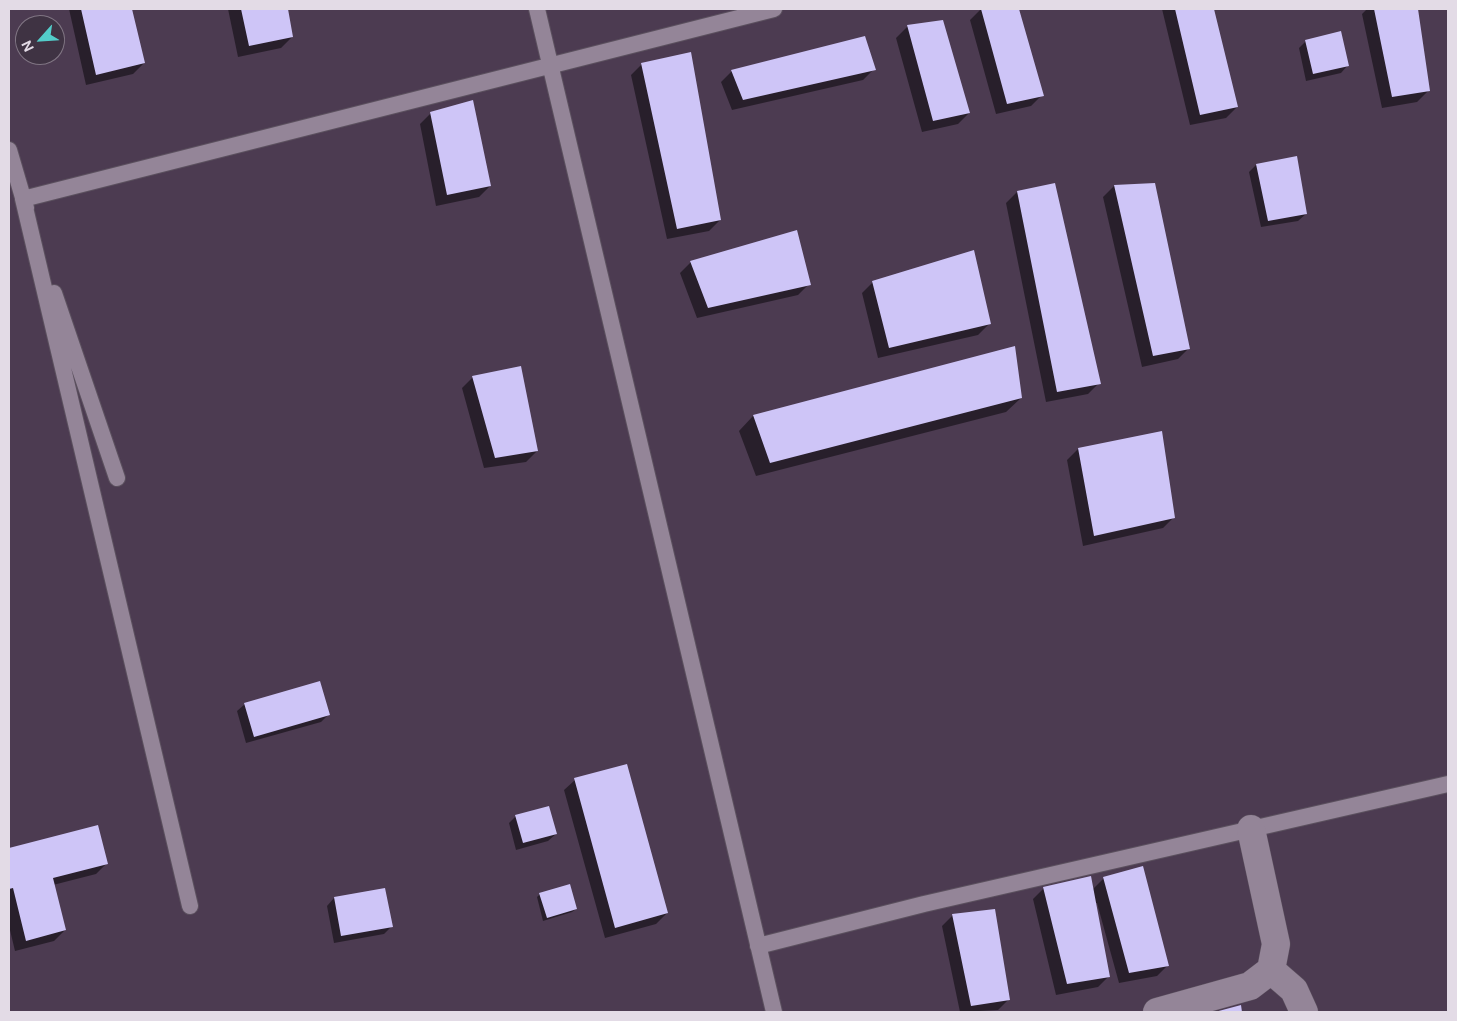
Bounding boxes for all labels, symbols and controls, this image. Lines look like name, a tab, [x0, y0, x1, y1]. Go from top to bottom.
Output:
north arrow	[15, 15, 65, 65]
text: N	[17, 38, 38, 55]

